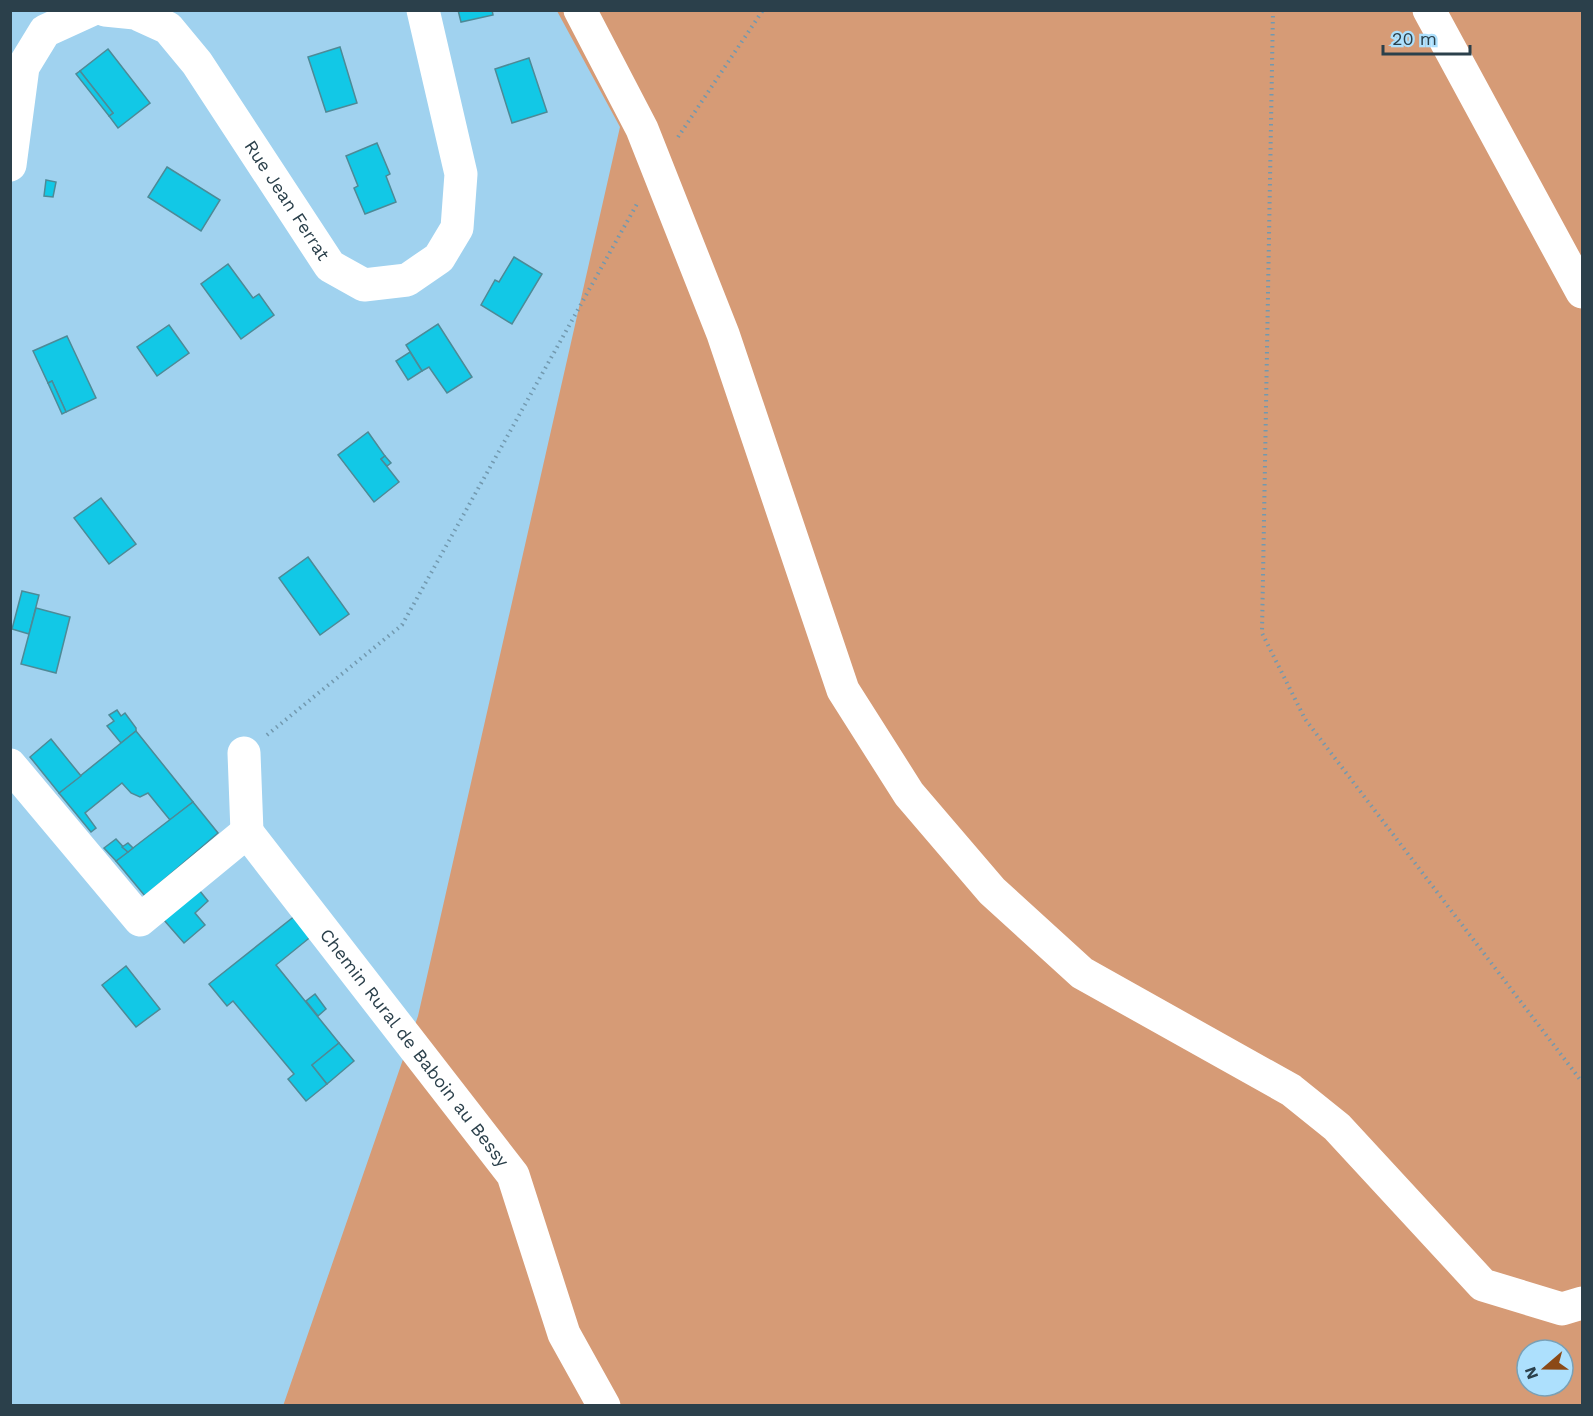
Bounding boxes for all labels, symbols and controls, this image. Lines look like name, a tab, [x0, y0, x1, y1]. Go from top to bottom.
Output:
scale bar	[1383, 18, 1470, 56]
text: 20 m	[1392, 28, 1437, 49]
street label: Rue Jean Ferrat	[240, 136, 335, 264]
street label: Chemin Rural de Baboin au Bessy	[316, 924, 514, 1171]
north arrow	[1515, 1338, 1575, 1398]
text: N	[1520, 1364, 1542, 1382]

